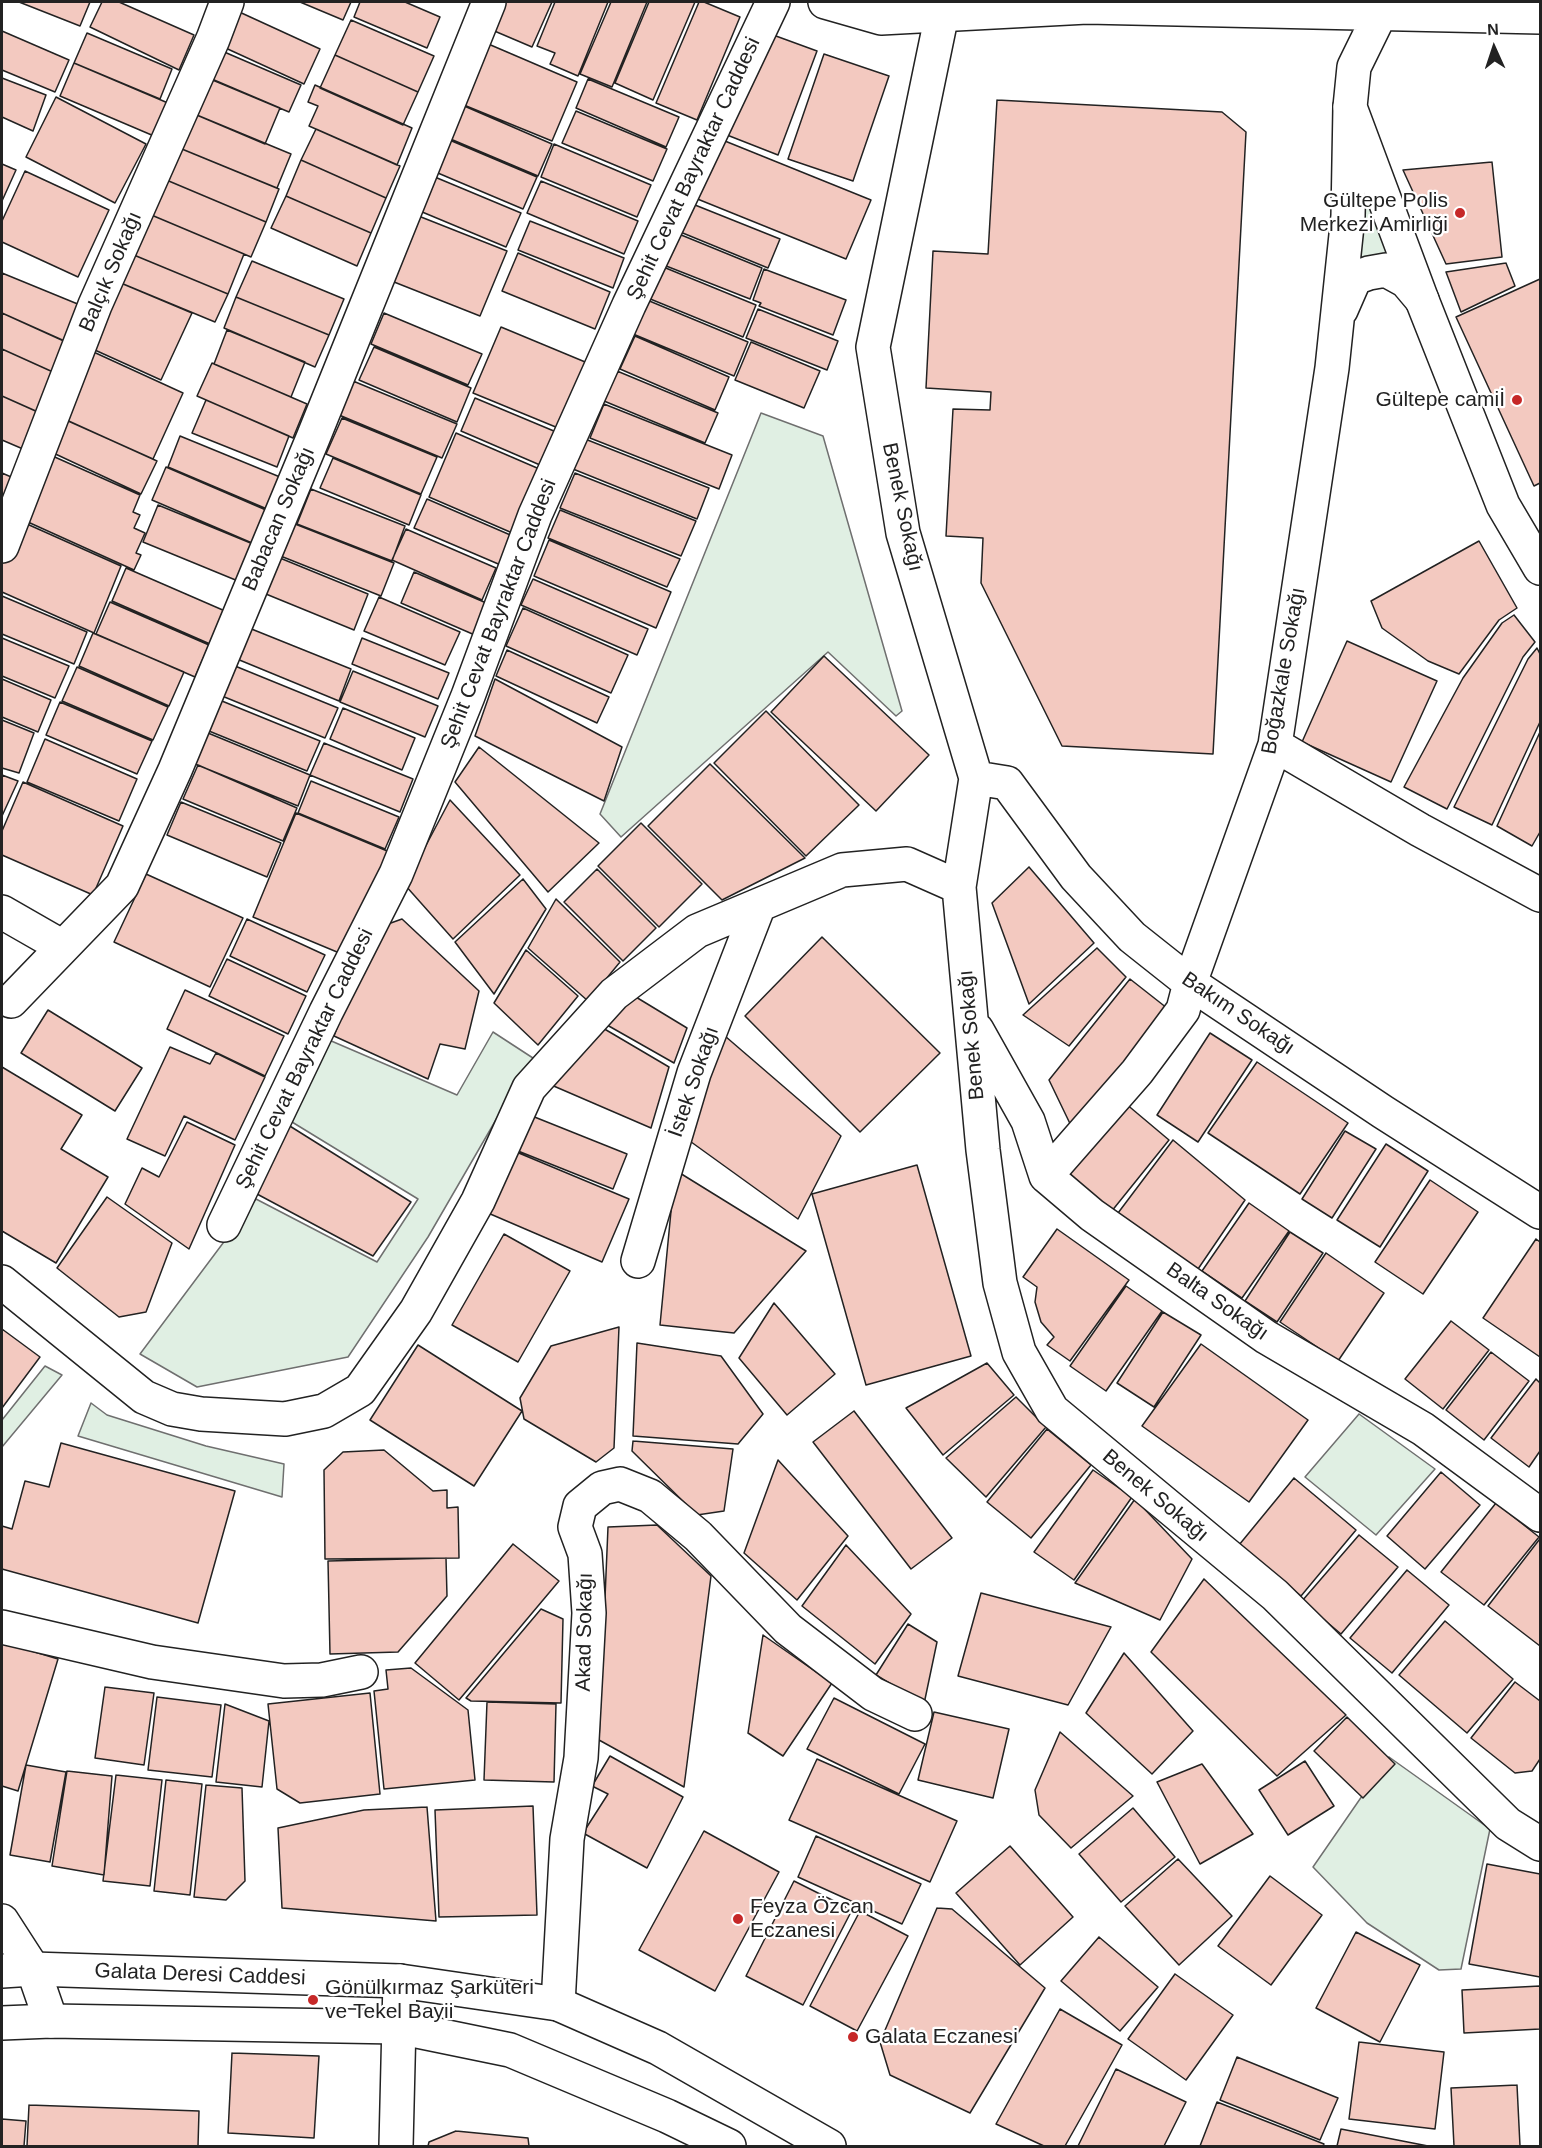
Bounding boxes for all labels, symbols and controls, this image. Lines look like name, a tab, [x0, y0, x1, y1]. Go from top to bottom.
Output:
north arrow	[1464, 18, 1524, 78]
text: N	[1487, 21, 1499, 38]
street label: Şehit Cevat Bayraktar Caddesi	[622, 34, 766, 304]
place label: Gültepe Polis Merkezi Amirliği	[1300, 188, 1448, 238]
marker: Gültepe Polis Merkezi Amirliği	[1453, 206, 1467, 220]
street label: Balçık Sokağı	[74, 208, 148, 336]
place label: Gültepe camiİ	[1375, 387, 1505, 413]
marker: Gültepe camiİ	[1510, 393, 1524, 407]
street label: Benek Sokağı	[876, 440, 928, 574]
street label: Babacan Sokağı	[237, 443, 321, 595]
street label: Şehit Cevat Bayraktar Caddesi	[436, 475, 562, 753]
street label: Boğazkale Sokağı	[1257, 585, 1311, 757]
street label: Şehit Cevat Bayraktar Caddesi	[231, 924, 379, 1194]
street label: Bakım Sokağı	[1177, 967, 1299, 1061]
street label: Benek Sokağı	[954, 969, 990, 1101]
street label: İstek Sokağı	[663, 1023, 725, 1141]
street label: Balta Sokağı	[1161, 1258, 1273, 1346]
street label: Benek Sokağı	[1097, 1444, 1213, 1548]
street label: Akad Sokağı	[571, 1572, 599, 1692]
place label: Feyza Özcan Eczanesi	[750, 1894, 874, 1944]
marker: Feyza Özcan Eczanesi	[731, 1912, 745, 1926]
street label: Galata Deresi Caddesi	[94, 1959, 306, 1991]
place label: Gönülkırmaz Şarküteri ve Tekel Bayii	[325, 1975, 534, 2025]
marker: Gönülkırmaz Şarküteri ve Tekel Bayii	[306, 1993, 320, 2007]
place label: Galata Eczanesi	[865, 2024, 1018, 2050]
marker: Galata Eczanesi	[846, 2030, 860, 2044]

